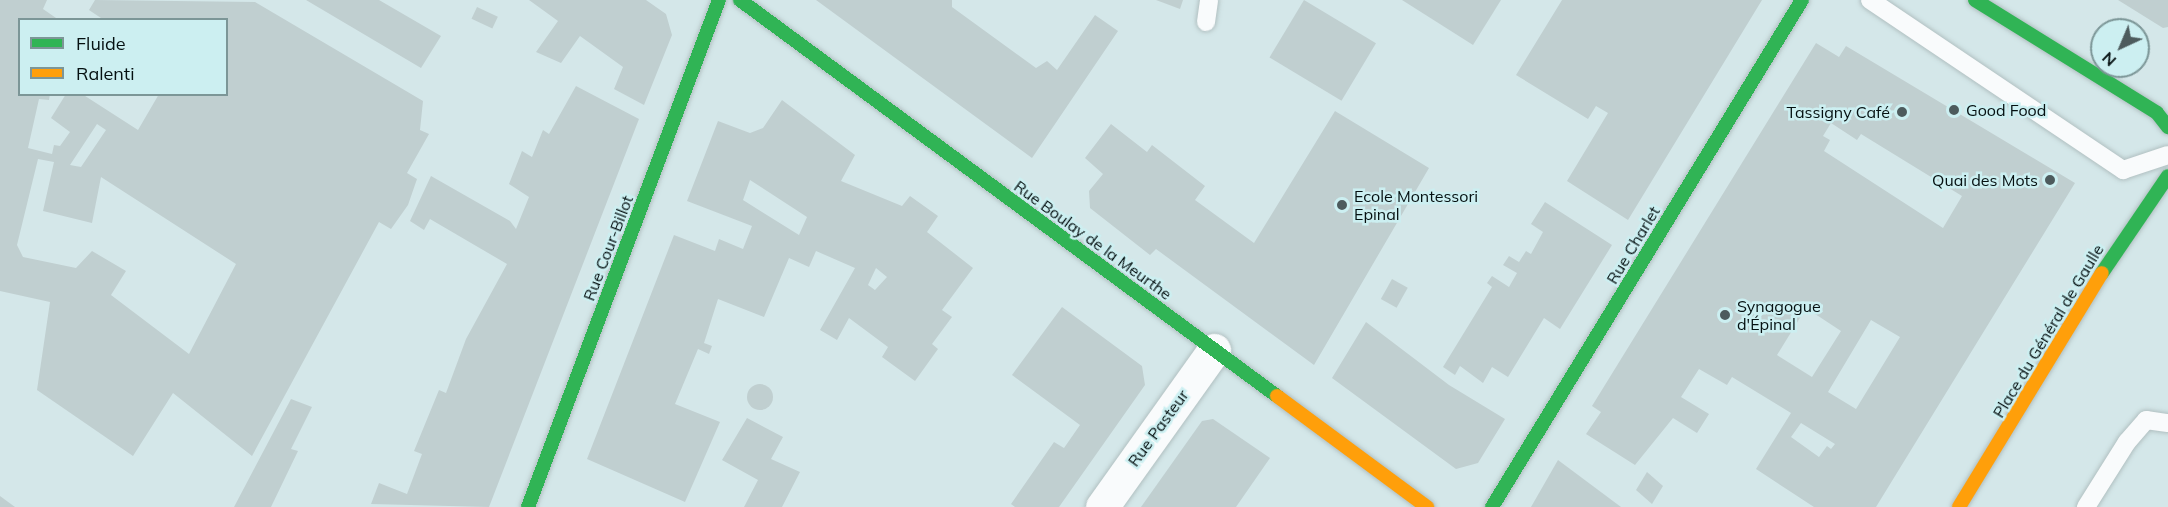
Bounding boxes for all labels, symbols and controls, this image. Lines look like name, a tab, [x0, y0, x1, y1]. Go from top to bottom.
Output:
legend	[18, 18, 228, 96]
north arrow	[2090, 18, 2150, 78]
text: Fluide	[76, 32, 126, 55]
text: N	[2098, 48, 2120, 71]
text: Ralenti	[76, 62, 134, 85]
place label: Good Food	[1966, 100, 2046, 120]
place label: Tassigny Café	[1786, 102, 1890, 122]
marker: Good Food	[1947, 103, 1961, 117]
marker: Tassigny Café	[1895, 105, 1909, 119]
place label: Quai des Mots	[1932, 170, 2038, 190]
marker: Quai des Mots	[2043, 173, 2057, 187]
street label: Rue Boulay de la Meurthe	[1010, 176, 1176, 304]
place label: Ecole Montessori Epinal	[1354, 186, 1478, 224]
street label: Rue Cour-Billot	[579, 193, 637, 303]
marker: Ecole Montessori Epinal	[1335, 198, 1349, 212]
street label: Rue Charlet	[1602, 203, 1664, 287]
street label: Place du Général de Gaulle	[1989, 241, 2107, 421]
place label: Synagogue d'Épinal	[1737, 296, 1821, 334]
marker: Synagogue d'Épinal	[1718, 308, 1732, 322]
street label: Rue Pasteur	[1124, 386, 1192, 470]

